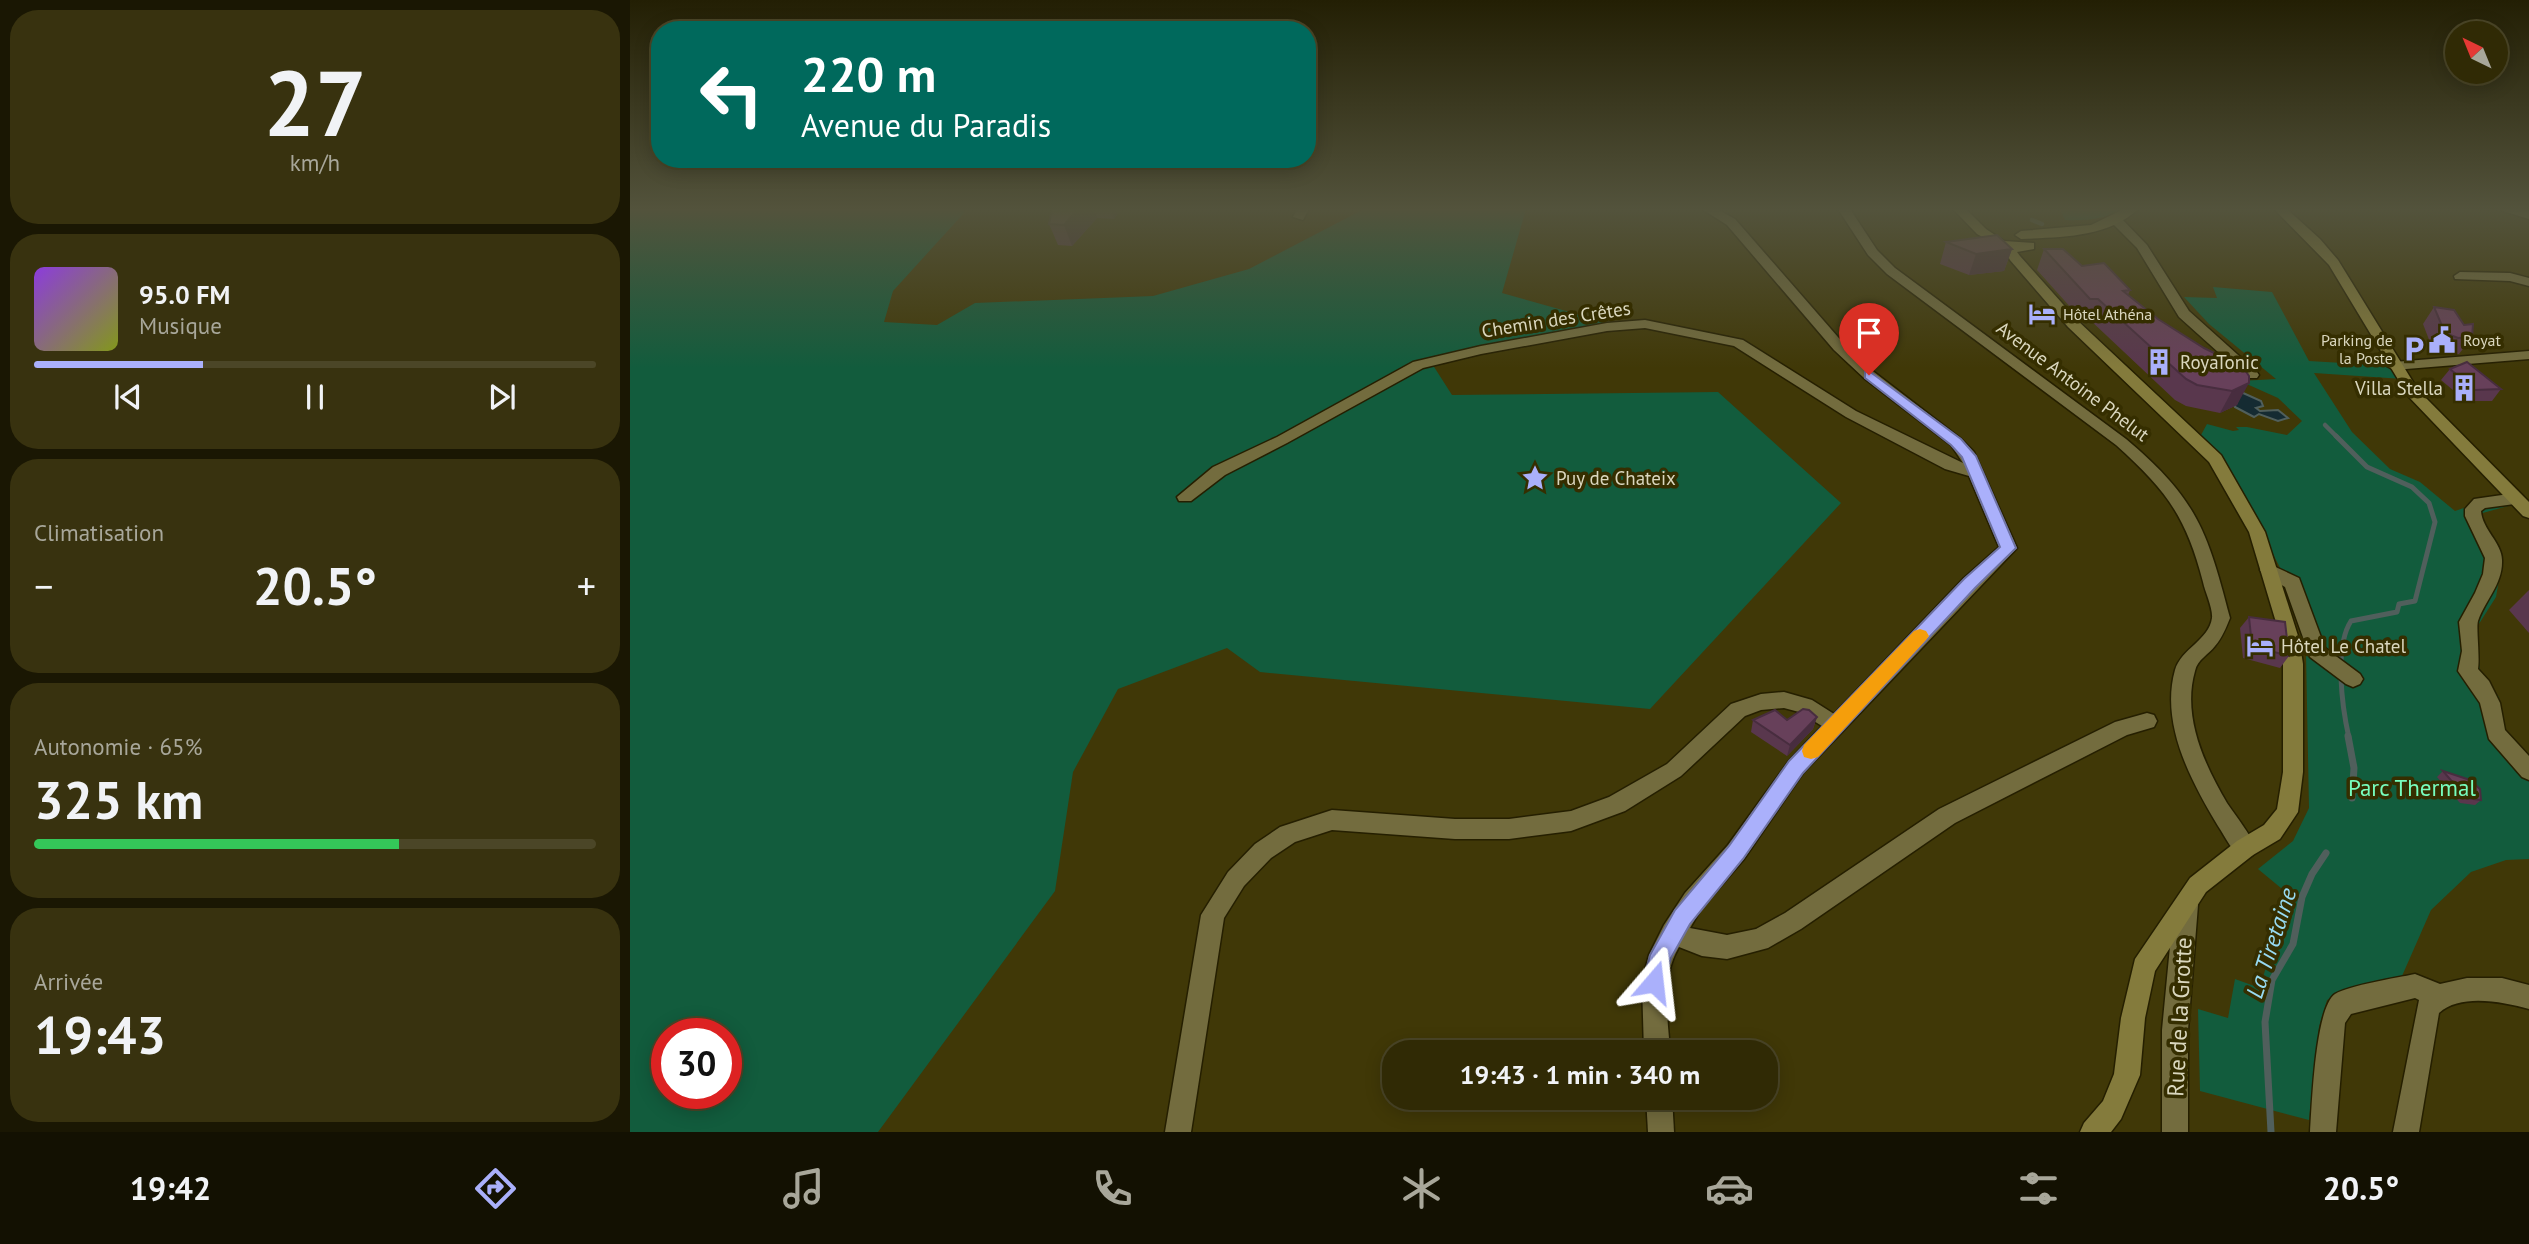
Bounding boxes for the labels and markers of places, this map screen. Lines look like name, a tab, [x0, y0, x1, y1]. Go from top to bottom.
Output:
hotel icon: Hôtel Athéna	[2027, 299, 2057, 329]
pin	[1839, 303, 1899, 375]
place label: Hôtel Athéna	[2063, 304, 2152, 324]
public building icon: Royat	[2427, 325, 2457, 355]
place label: Parking de la Poste	[2321, 330, 2393, 368]
place label: Royat	[2463, 330, 2502, 350]
parking icon: Parking de la Poste	[2399, 334, 2429, 364]
building icon: RoyaTonic	[2144, 347, 2174, 377]
place label: RoyaTonic	[2180, 350, 2259, 374]
building icon: Villa Stella	[2449, 373, 2479, 403]
place label: Villa Stella	[2354, 376, 2443, 400]
place icon: Puy de Chateix	[1520, 463, 1550, 493]
place label: Puy de Chateix	[1556, 466, 1676, 490]
hotel icon: Hôtel Le Chatel	[2245, 631, 2275, 661]
place label: Hôtel Le Chatel	[2281, 634, 2406, 658]

